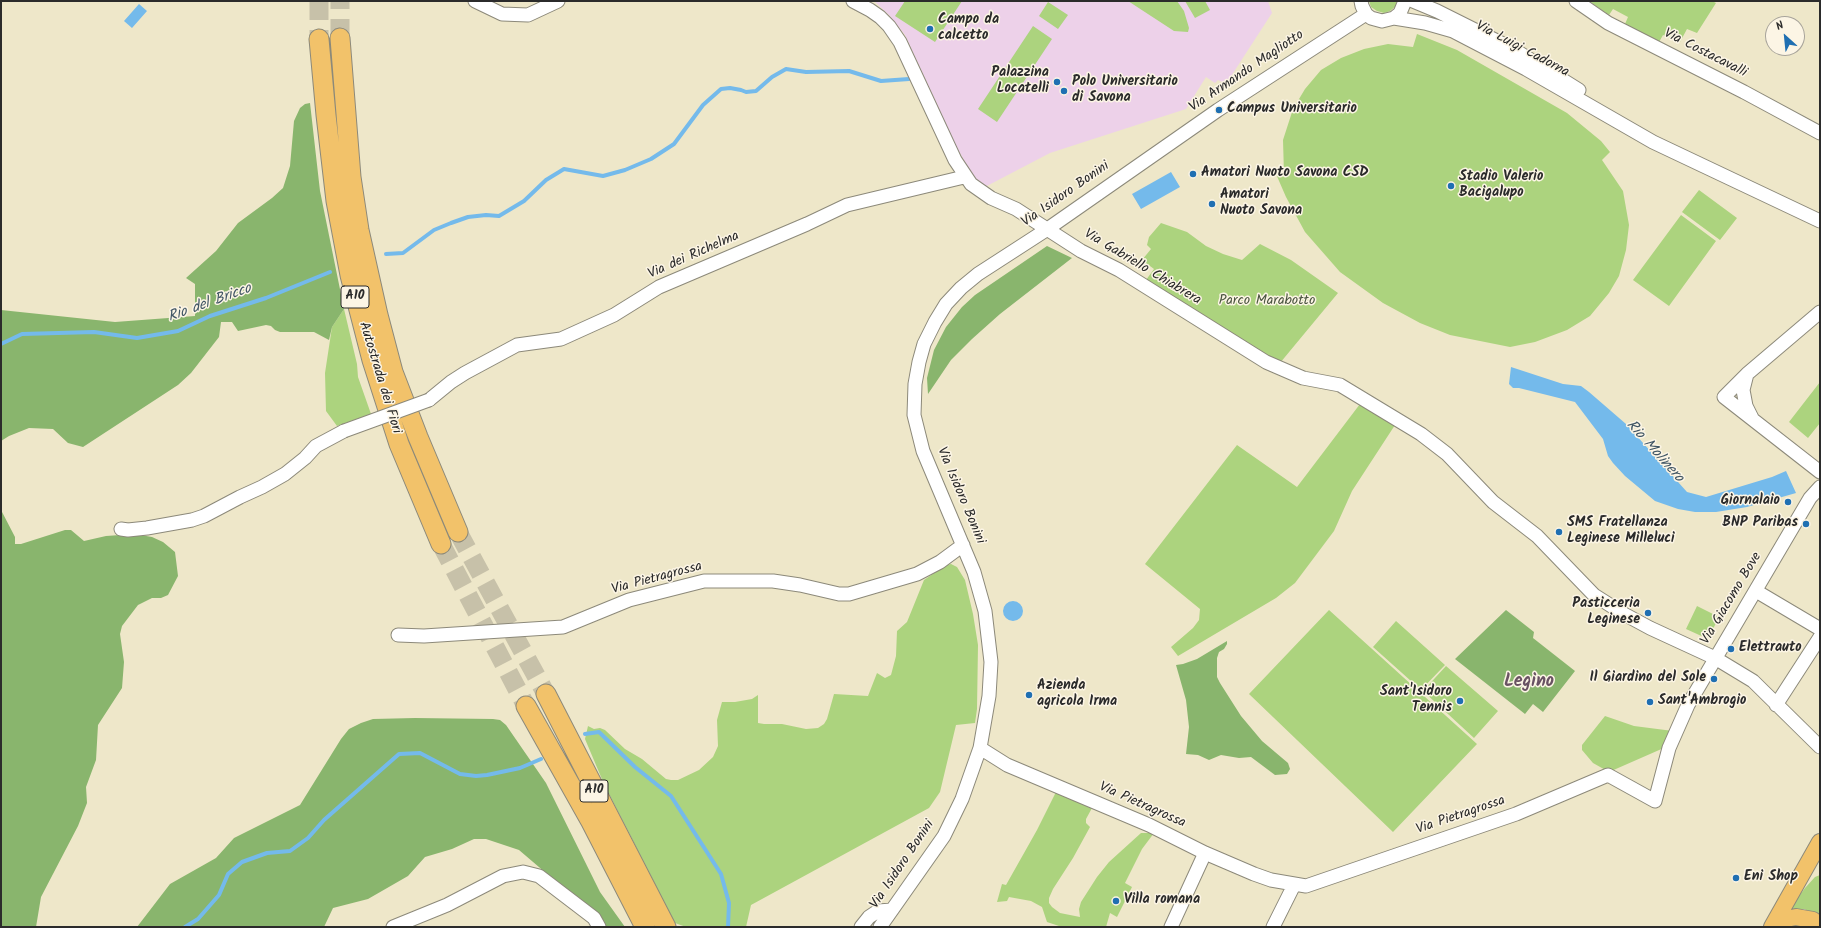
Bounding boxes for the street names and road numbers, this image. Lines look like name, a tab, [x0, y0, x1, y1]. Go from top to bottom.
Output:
street label: Via Luigi Cadorna	[1472, 18, 1572, 82]
street label: Via Costacavalli	[1661, 26, 1749, 82]
street label: Via Armando Magliotto	[1186, 27, 1308, 117]
street label: Via Isidoro Bonini	[1019, 158, 1113, 232]
street label: Via Gabriello Chiabrera	[1080, 226, 1204, 310]
street label: Via dei Richelma	[646, 228, 742, 284]
road number: A10	[341, 286, 369, 308]
street label: Autostrada dei Fiori	[354, 320, 404, 436]
street label: Via Isidoro Bonini	[932, 445, 988, 547]
street label: Via Giacomo Bove	[1698, 550, 1766, 648]
street label: Via Pietragrossa	[610, 559, 704, 599]
street label: Via Pietragrossa	[1096, 779, 1188, 833]
road number: A10	[580, 780, 608, 802]
street label: Via Pietragrossa	[1414, 793, 1508, 839]
street label: Via Isidoro Bonini	[867, 817, 939, 913]

